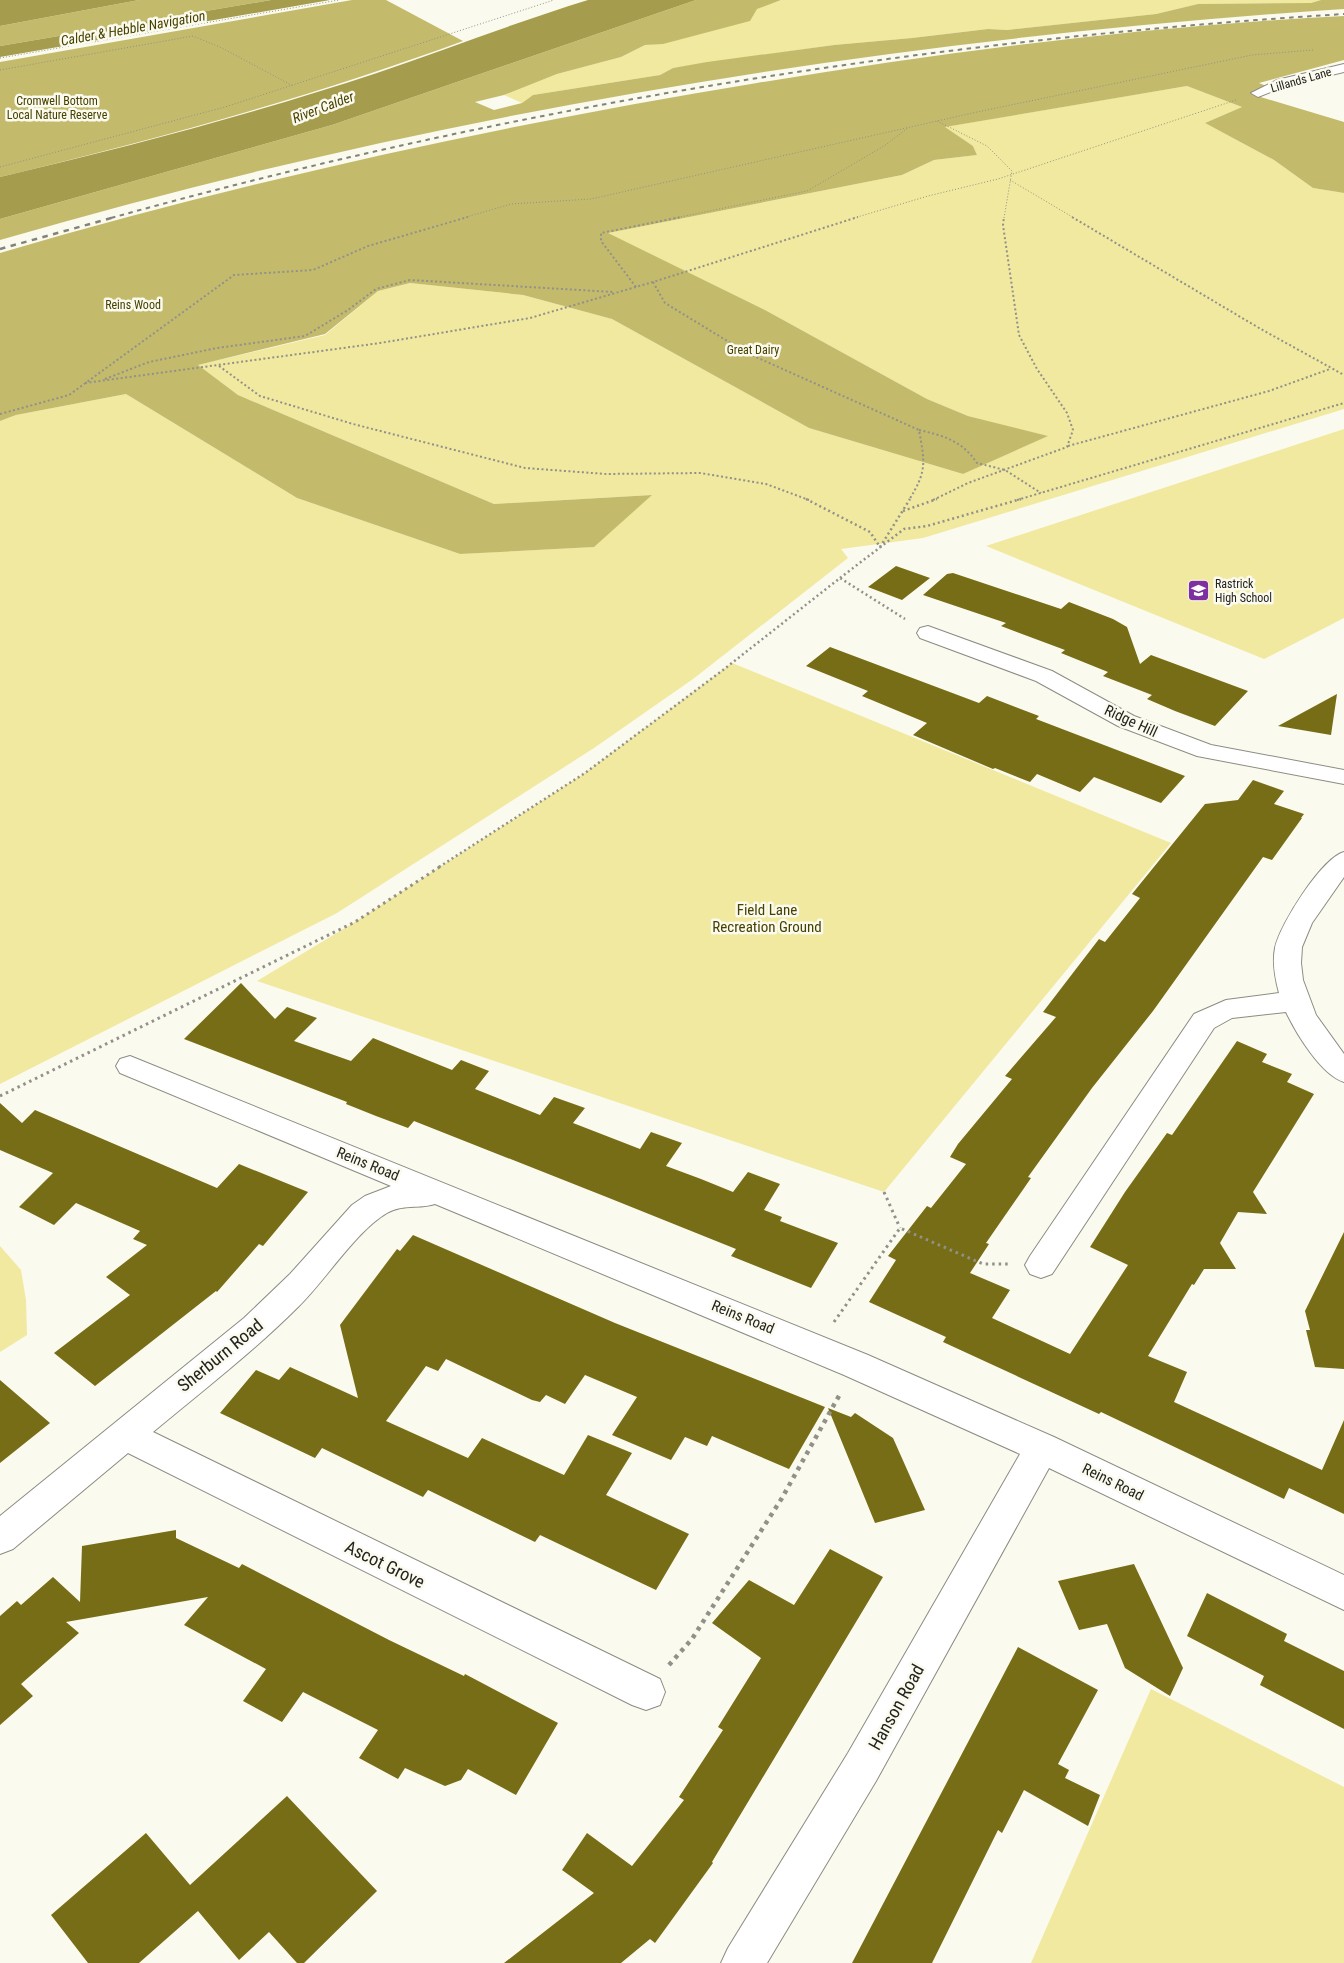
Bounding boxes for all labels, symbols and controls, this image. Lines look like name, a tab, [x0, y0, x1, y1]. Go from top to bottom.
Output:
water label: Calder & Hebble Navigation	[59, 7, 207, 49]
street label: Lillands Lane	[1269, 65, 1333, 95]
water label: River Calder	[290, 88, 357, 126]
park label: Cromwell Bottom Local Nature Reserve	[7, 94, 108, 122]
park label: Reins Wood	[105, 298, 161, 312]
park label: Great Dairy	[727, 343, 779, 357]
place label: Rastrick High School	[1215, 577, 1272, 605]
school or university icon: Rastrick High School	[1187, 579, 1211, 603]
street label: Ridge Hill	[1102, 701, 1160, 741]
park label: Field Lane Recreation Ground	[712, 901, 822, 936]
street label: Reins Road	[334, 1143, 402, 1185]
street label: Reins Road	[709, 1296, 777, 1338]
street label: Sherburn Road	[173, 1314, 267, 1396]
street label: Reins Road	[1079, 1459, 1147, 1505]
street label: Ascot Grove	[342, 1536, 428, 1592]
street label: Hanson Road	[864, 1660, 928, 1754]

